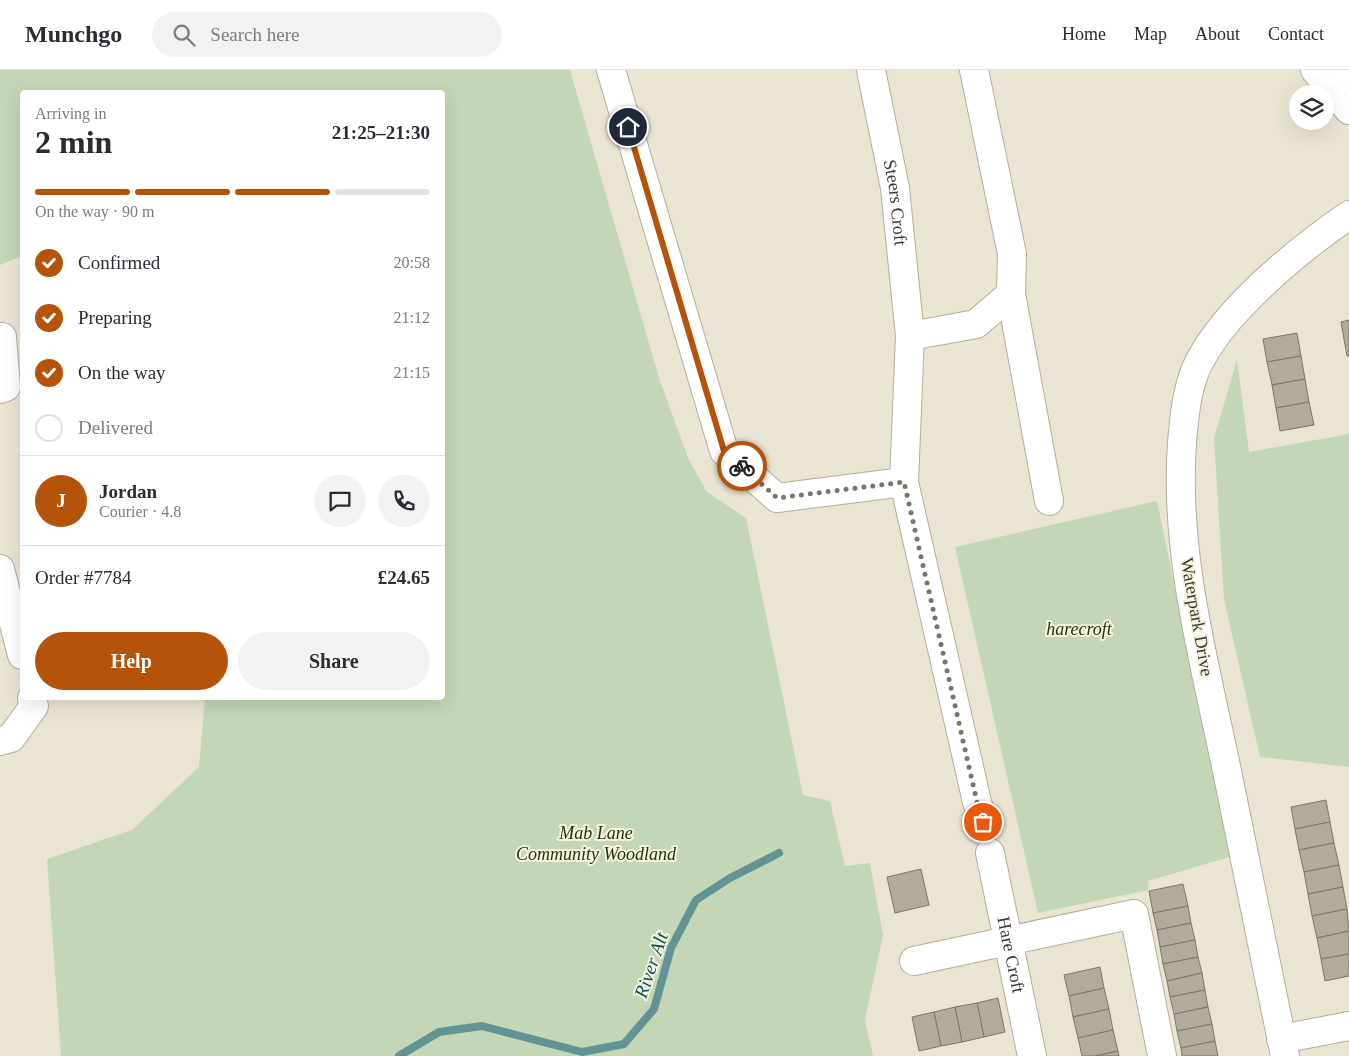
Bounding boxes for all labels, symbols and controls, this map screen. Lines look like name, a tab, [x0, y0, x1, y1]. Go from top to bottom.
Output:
search box	[152, 12, 502, 57]
text: Munchgo	[25, 21, 122, 47]
icon: search	[170, 21, 198, 49]
text: Search here	[210, 24, 300, 45]
text: Home	[1062, 24, 1106, 44]
text: Map	[1134, 24, 1167, 44]
text: About	[1195, 24, 1240, 44]
text: Contact	[1268, 24, 1324, 44]
map controls	[1289, 85, 1334, 130]
button: layers	[1289, 85, 1334, 130]
text: Arriving in	[35, 105, 107, 122]
pin	[607, 106, 649, 148]
icon: home	[614, 113, 642, 141]
text: 21:25–21:30	[332, 122, 430, 143]
text: 2 min	[35, 124, 112, 160]
street label: Steers Croft	[879, 158, 911, 247]
text: On the way · 90 m	[35, 203, 155, 220]
icon: check	[35, 249, 63, 277]
text: Confirmed	[78, 252, 160, 273]
text: 20:58	[394, 254, 430, 271]
icon: check	[35, 304, 63, 332]
text: Preparing	[78, 307, 152, 328]
text: 21:12	[394, 309, 430, 326]
icon: check	[35, 359, 63, 387]
text: On the way	[78, 362, 166, 383]
text: 21:15	[394, 364, 430, 381]
text: Delivered	[78, 417, 153, 438]
courier	[717, 441, 767, 491]
icon: bike	[728, 452, 756, 480]
button: chat	[314, 475, 366, 527]
button: phone	[378, 475, 430, 527]
text: Jordan	[99, 481, 157, 502]
text: J	[56, 490, 66, 511]
text: Courier · 4.8	[99, 503, 181, 520]
street label: Waterpark Drive	[1177, 556, 1217, 678]
text: Order #7784	[35, 567, 132, 588]
text: £24.65	[378, 567, 430, 588]
park label: harecroft	[1046, 619, 1113, 639]
button: Help	[35, 632, 228, 690]
button: Share	[238, 632, 430, 690]
pin	[962, 801, 1004, 843]
icon: bag	[969, 808, 997, 836]
park label: Mab Lane Community Woodland	[516, 823, 677, 864]
street label: Hare Croft	[993, 915, 1029, 995]
water label: River Alt	[630, 929, 672, 1001]

